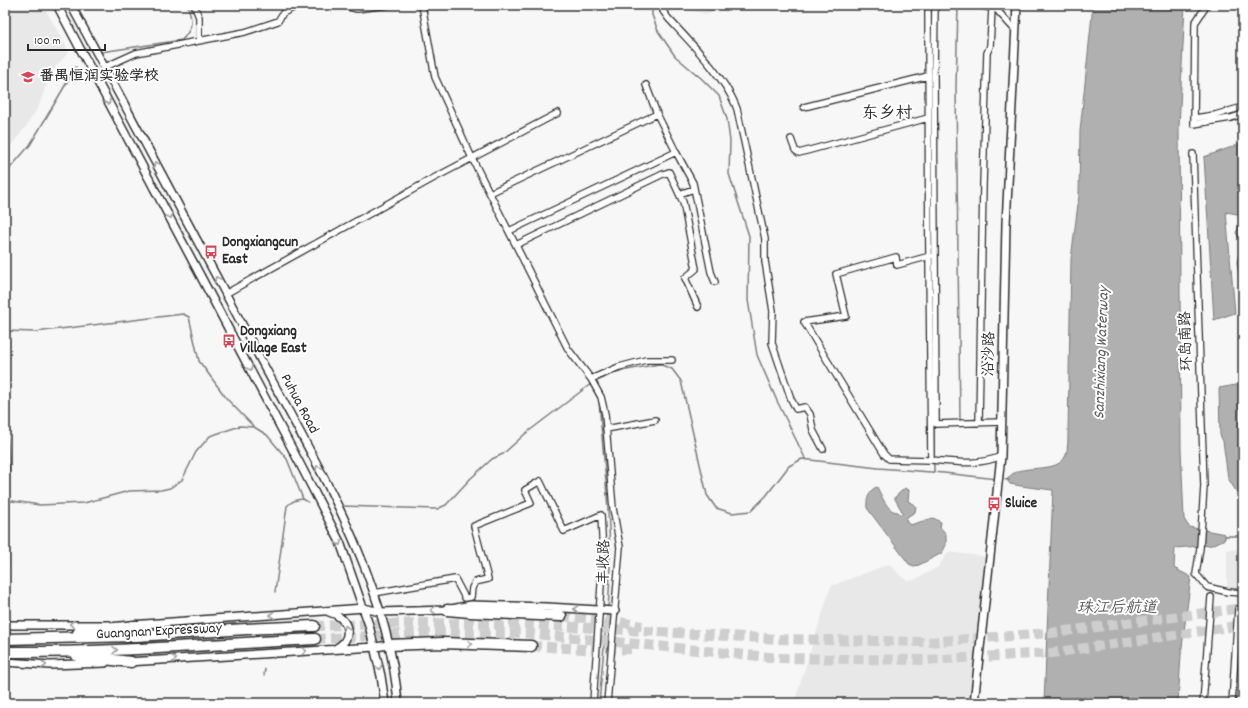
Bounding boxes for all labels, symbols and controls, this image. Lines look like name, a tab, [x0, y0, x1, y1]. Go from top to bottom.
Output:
scale bar	[28, 26, 105, 52]
text: 100 m	[34, 33, 61, 50]
place label: 番禺恒润实验学校	[39, 66, 159, 88]
school or university icon: 番禺恒润实验学校	[20, 69, 36, 85]
one-way arrow	[104, 97, 111, 105]
district label: 东乡村	[862, 103, 913, 127]
one-way arrow	[153, 161, 161, 168]
one-way arrow	[165, 212, 172, 220]
place label: Dongxiangcun East	[222, 232, 298, 271]
bus stop icon: Dongxiangcun East	[203, 244, 219, 260]
one-way arrow	[215, 276, 222, 283]
water label: Sanzhixiang Waterway	[1088, 284, 1116, 420]
street label: 环岛南路	[1175, 311, 1199, 371]
place label: Dongxiang Village East	[240, 321, 307, 360]
street label: 沿沙路	[979, 331, 1001, 377]
bus stop icon: Dongxiang Village East	[221, 333, 237, 349]
one-way arrow	[245, 364, 253, 372]
street label: Puhua Road	[274, 370, 324, 438]
one-way arrow	[315, 464, 323, 472]
place label: Sluice	[1005, 493, 1037, 515]
bus stop icon: Sluice	[986, 496, 1002, 512]
one-way arrow	[335, 539, 343, 546]
street label: 丰收路	[594, 539, 616, 585]
water label: 珠江后航道	[1077, 597, 1159, 620]
one-way arrow	[573, 605, 579, 613]
one-way arrow	[430, 606, 436, 615]
one-way arrow	[269, 610, 275, 619]
street label: Guangnan Expressway	[96, 618, 223, 646]
one-way arrow	[69, 620, 75, 629]
one-way arrow	[342, 625, 351, 632]
one-way arrow	[467, 639, 473, 648]
one-way arrow	[112, 645, 118, 654]
one-way arrow	[301, 647, 307, 655]
one-way arrow	[171, 655, 177, 664]
one-way arrow	[41, 660, 47, 669]
one-way arrow	[375, 663, 383, 670]

